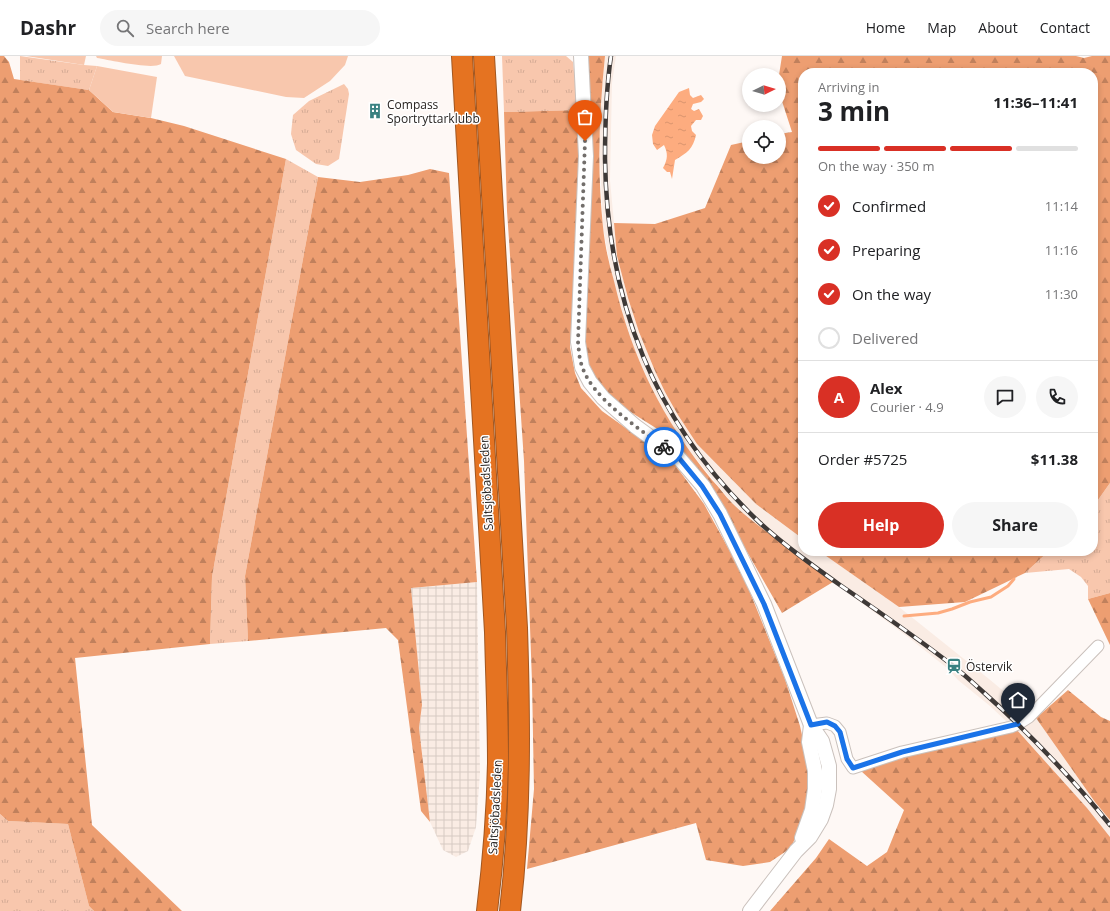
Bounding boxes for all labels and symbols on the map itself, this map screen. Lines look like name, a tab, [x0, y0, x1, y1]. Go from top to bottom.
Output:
north arrow	[742, 68, 786, 112]
place label: Compass Sportryttarklubb	[387, 96, 480, 127]
pin	[568, 100, 602, 141]
building icon: Compass Sportryttarklubb	[366, 102, 384, 120]
courier	[644, 427, 684, 467]
street label: Saltsjöbadsleden	[475, 435, 497, 531]
station icon: Östervik	[945, 657, 963, 675]
place label: Östervik	[966, 658, 1013, 675]
pin	[1001, 683, 1035, 724]
street label: Saltsjöbadsleden	[484, 759, 506, 855]

